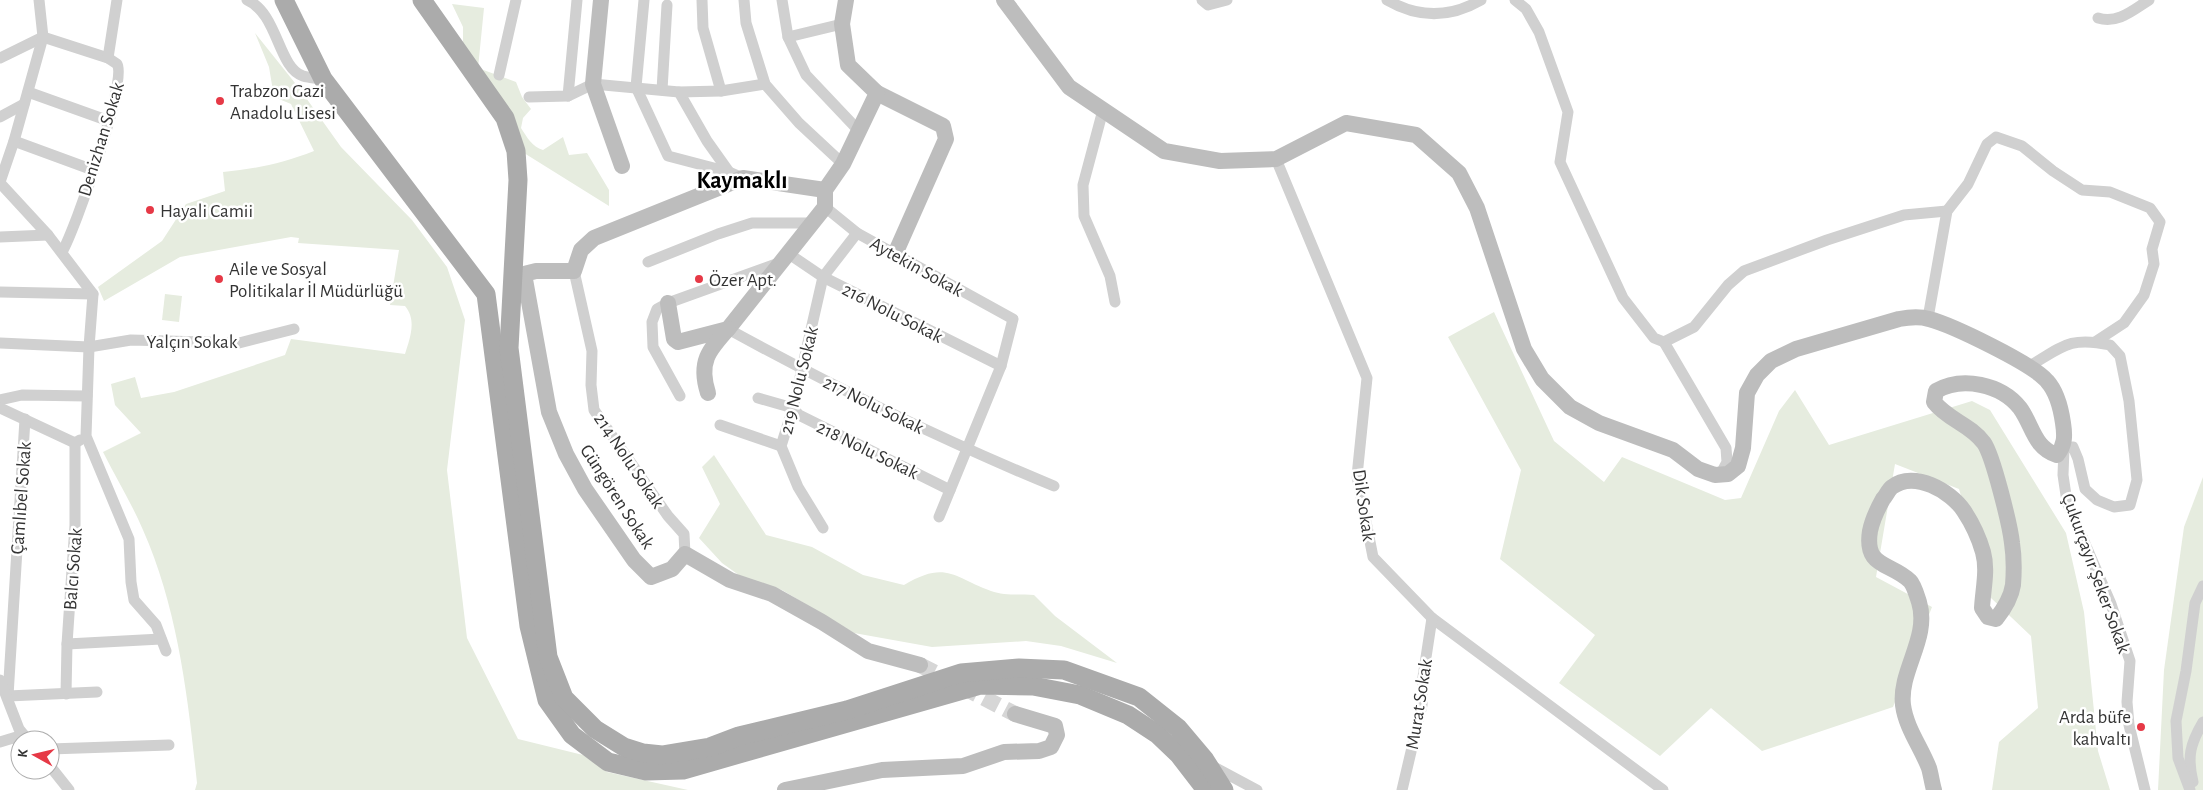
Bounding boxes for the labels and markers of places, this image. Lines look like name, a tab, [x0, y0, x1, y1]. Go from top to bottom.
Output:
place label: Trabzon Gazi Anadolu Lisesi	[230, 82, 336, 123]
marker: Trabzon Gazi Anadolu Lisesi	[214, 95, 226, 107]
place label: Hayali Camii	[160, 202, 253, 221]
marker: Hayali Camii	[144, 204, 156, 216]
place label: Aile ve Sosyal Politikalar İl Müdürlüğü	[229, 260, 403, 301]
place label: Özer Apt.	[709, 270, 777, 290]
marker: Aile ve Sosyal Politikalar İl Müdürlüğü	[213, 273, 225, 285]
marker: Özer Apt.	[693, 273, 705, 285]
place label: Arda büfe kahvaltı	[2059, 708, 2131, 749]
marker: Arda büfe kahvaltı	[2135, 721, 2147, 733]

